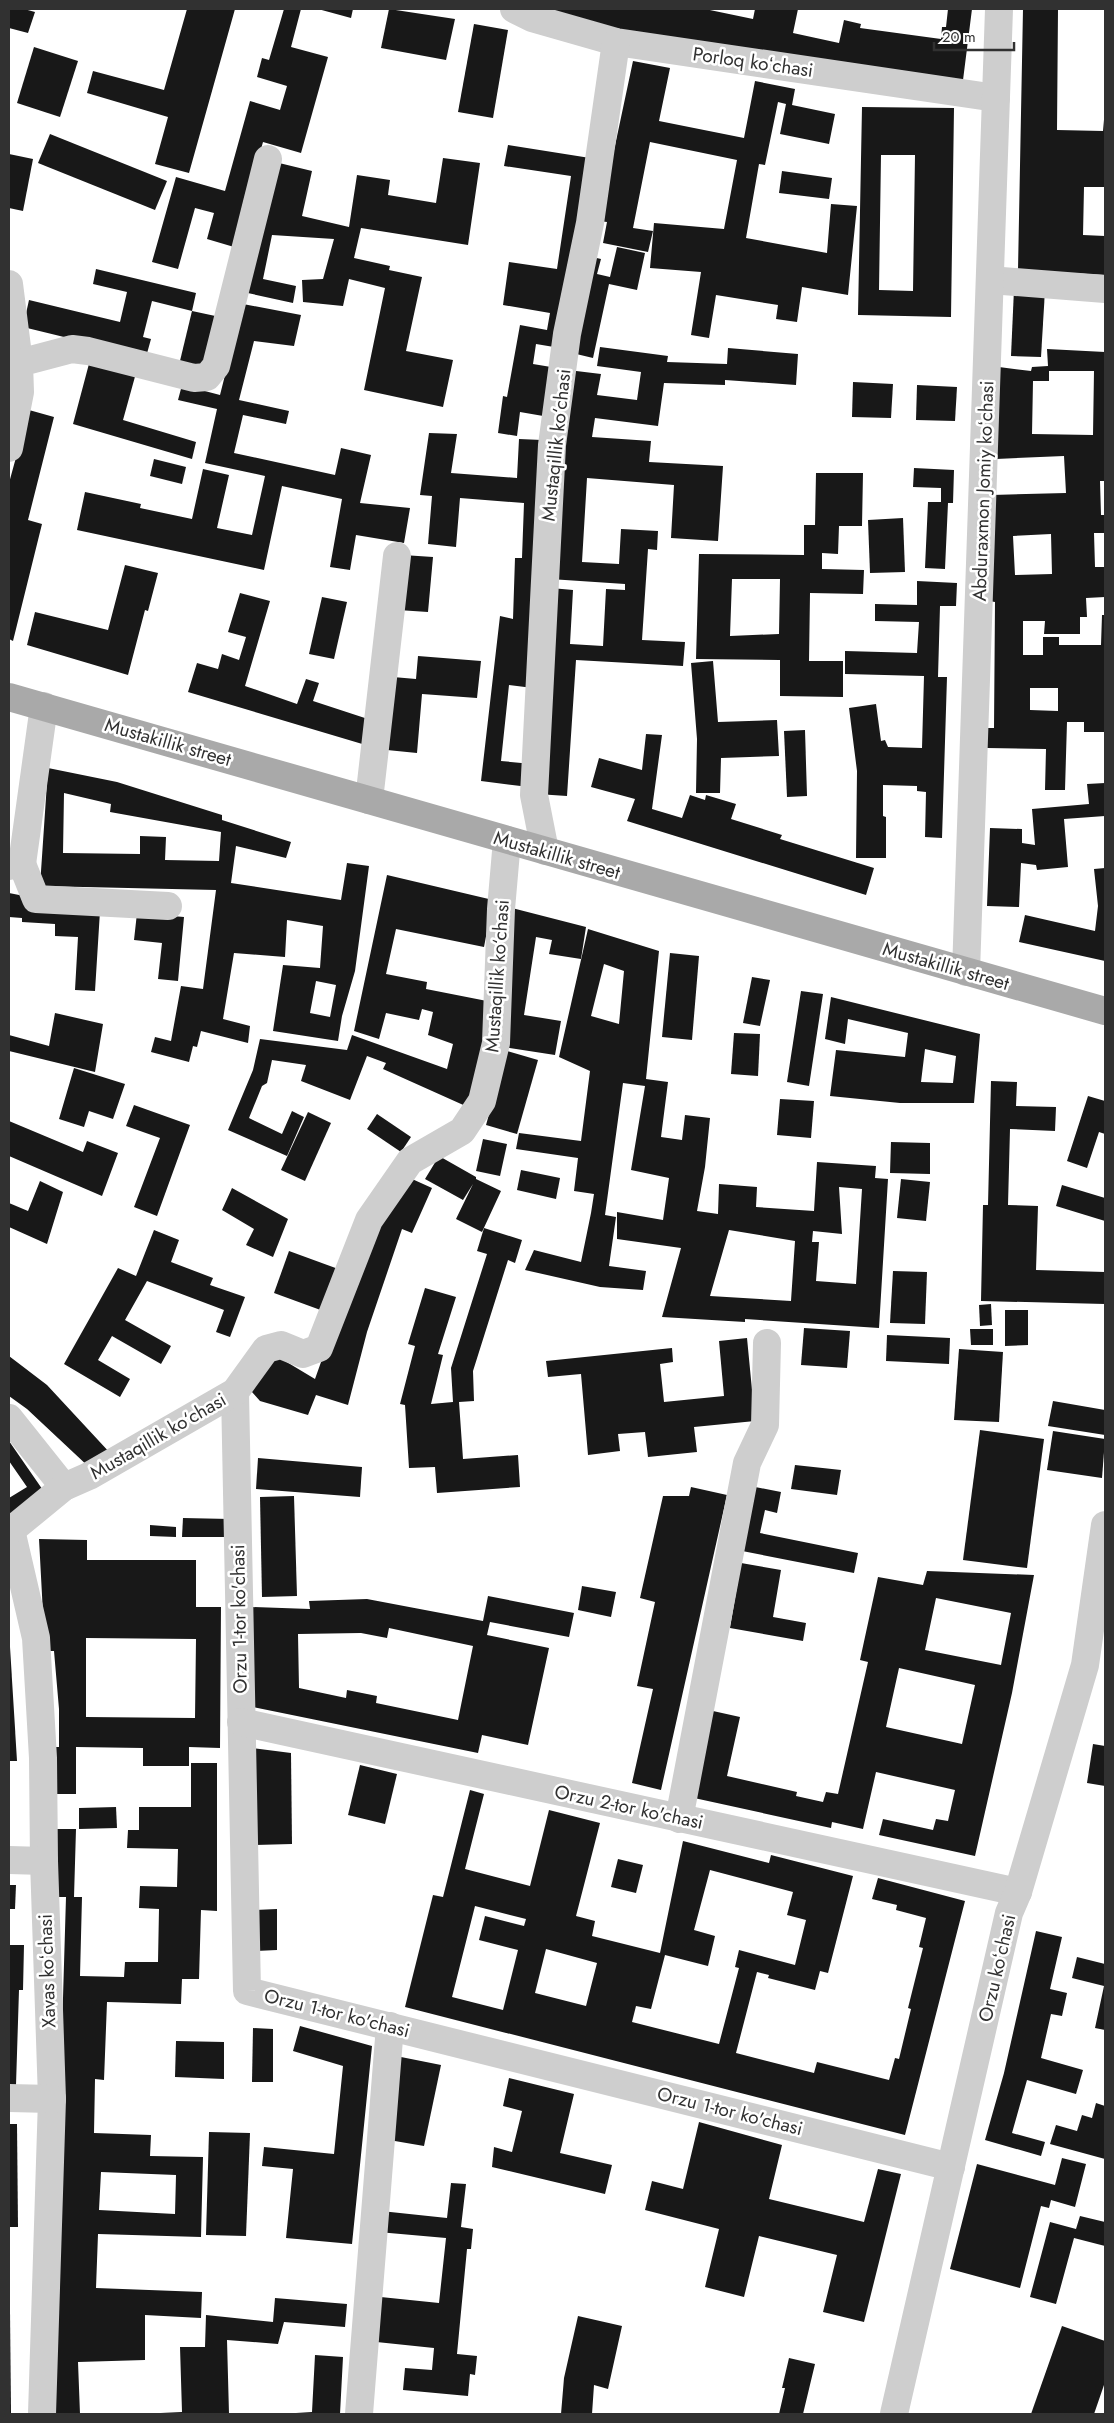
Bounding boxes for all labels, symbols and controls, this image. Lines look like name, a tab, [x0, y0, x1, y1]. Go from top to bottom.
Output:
scale bar	[934, 20, 1014, 52]
text: 20 m	[942, 26, 976, 48]
street label: Porloq koʻchasi	[691, 40, 815, 84]
street label: Mustaqillik ko‘chasi	[535, 367, 577, 523]
street label: Abduraxmon Jomiy koʻchasi	[966, 380, 1000, 602]
street label: Mustakillik street	[102, 711, 235, 773]
street label: Mustakillik street	[491, 824, 624, 886]
street label: Mustaqillik ko‘chasi	[478, 899, 516, 1053]
street label: Mustakillik street	[880, 935, 1013, 997]
street label: Mustaqillik ko‘chasi	[85, 1386, 231, 1486]
street label: Orzu 1-tor ko'chasi	[224, 1544, 254, 1694]
street label: Orzu 2-tor ko'chasi	[552, 1778, 706, 1836]
street label: Orzu koʻchasi	[971, 1911, 1023, 2025]
street label: Xavas koʻchasi	[32, 1914, 62, 2028]
street label: Orzu 1-tor ko'chasi	[261, 1982, 413, 2044]
street label: Orzu 1-tor ko'chasi	[654, 2080, 806, 2142]

